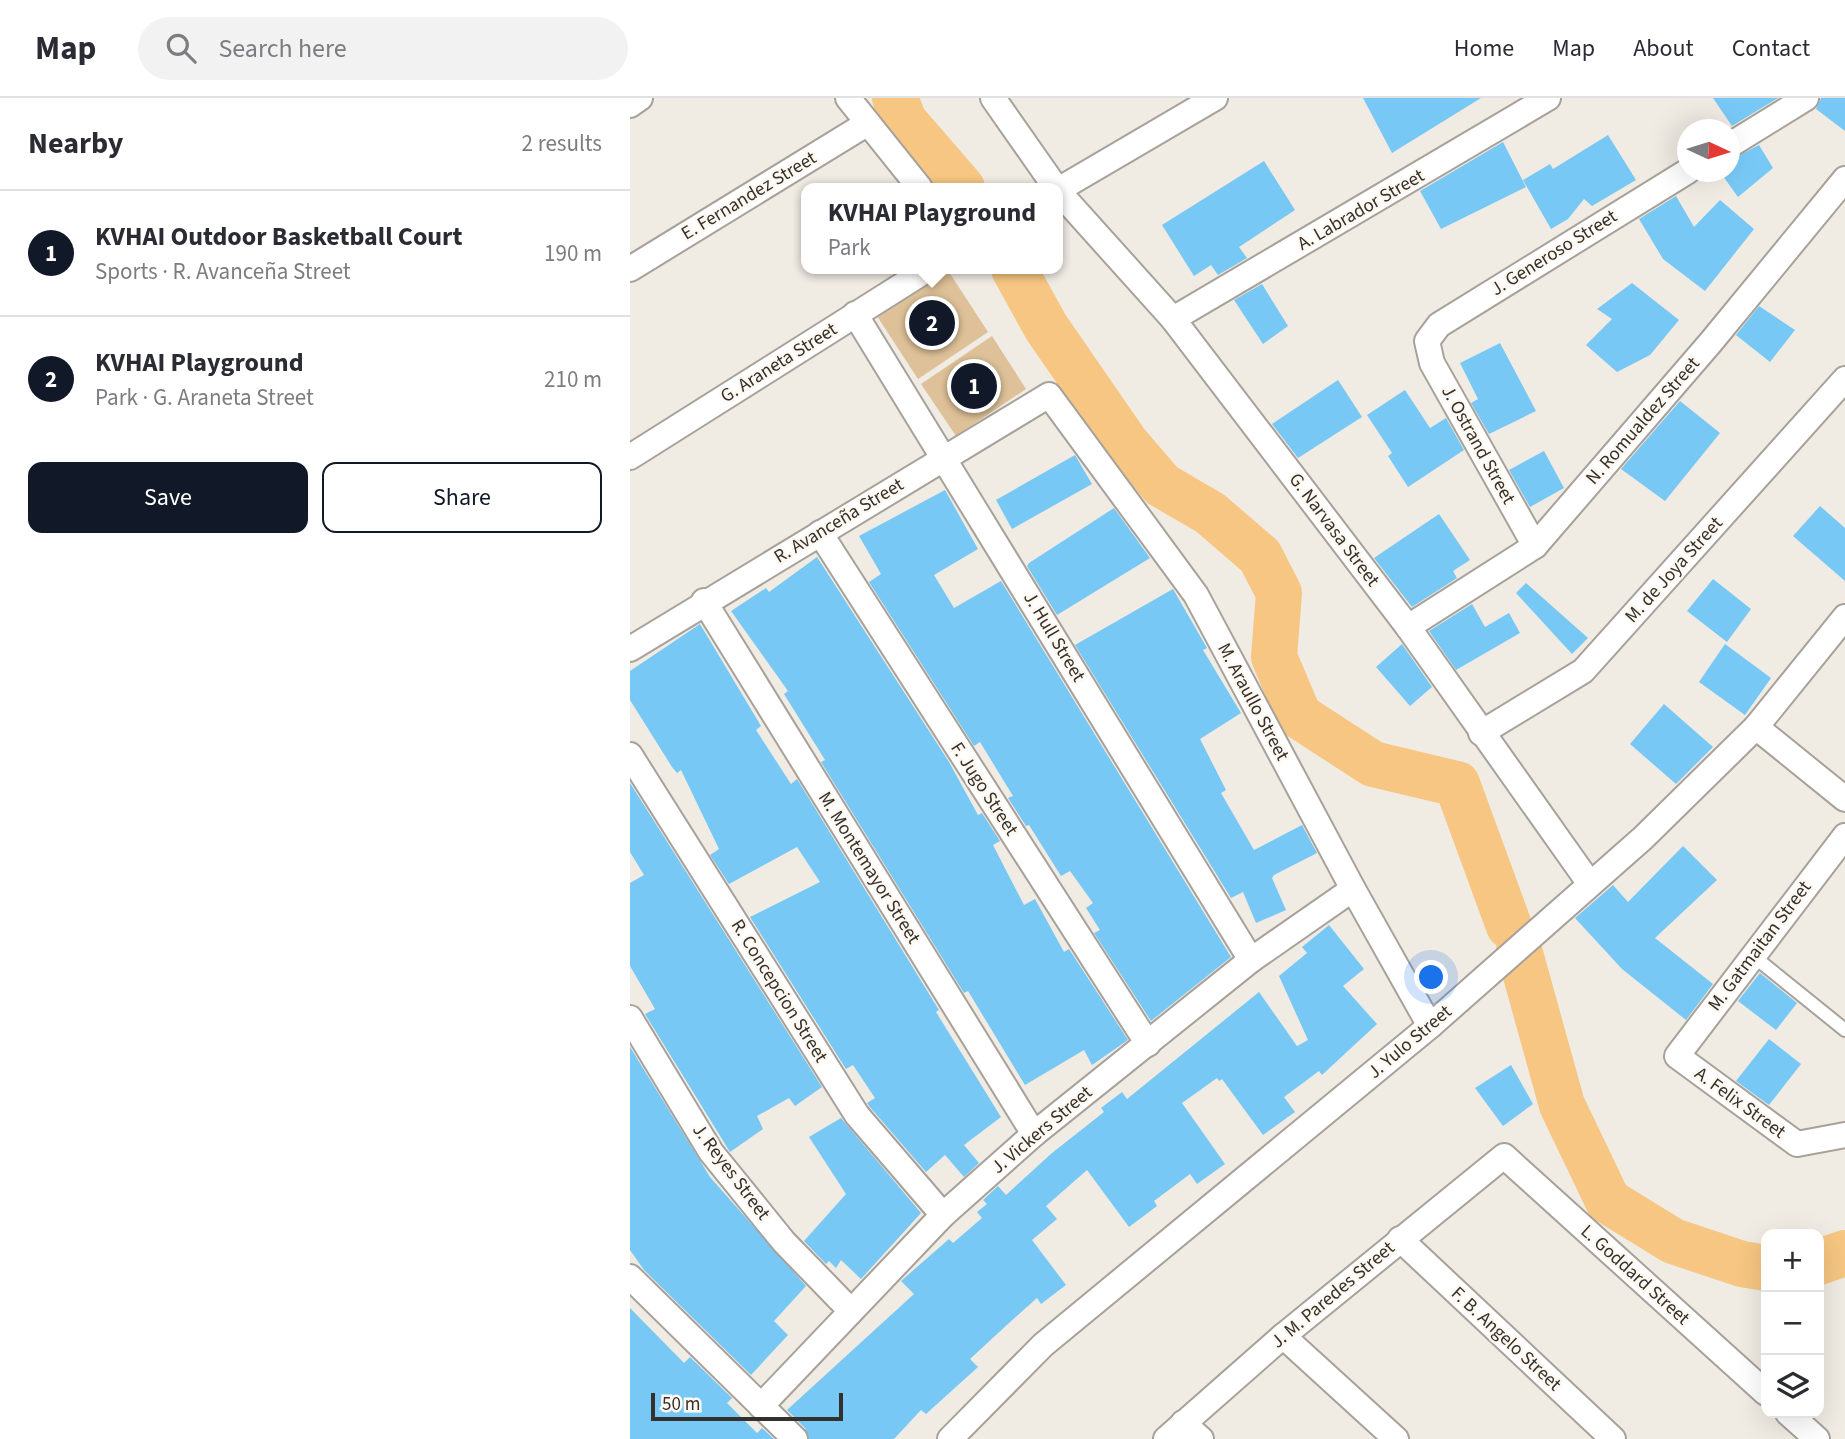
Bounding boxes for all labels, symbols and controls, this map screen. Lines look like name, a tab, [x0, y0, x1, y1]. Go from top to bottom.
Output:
search box	[138, 17, 628, 80]
text: Map	[35, 25, 96, 72]
icon: search	[162, 29, 200, 67]
text: Search here	[218, 30, 347, 67]
text: Home	[1454, 31, 1514, 66]
text: Map	[1552, 31, 1595, 66]
text: About	[1633, 31, 1694, 66]
text: Contact	[1732, 31, 1810, 66]
north arrow	[1677, 119, 1740, 182]
text: Nearby	[28, 122, 123, 165]
text: 2 results	[522, 127, 602, 160]
street label: E. Fernandez Street	[676, 145, 822, 247]
street label: A. Labrador Street	[1292, 162, 1430, 257]
popup	[801, 183, 1063, 274]
text: KVHAI Playground	[828, 194, 1036, 231]
street label: J. Generoso Street	[1486, 203, 1623, 303]
text: KVHAI Outdoor Basketball Court	[95, 218, 462, 255]
text: Park	[828, 231, 871, 264]
text: 1	[45, 237, 57, 270]
text: 190 m	[544, 237, 602, 270]
text: Sports · R. Avanceña Street	[95, 255, 351, 288]
pin: 2	[909, 297, 955, 349]
street label: G. Araneta Street	[715, 316, 843, 410]
text: KVHAI Playground	[95, 344, 304, 381]
street label: N. Romualdez Street	[1580, 351, 1707, 491]
pin: 1	[951, 360, 997, 412]
text: 2	[45, 363, 57, 396]
text: 210 m	[544, 363, 602, 396]
text: Park · G. Araneta Street	[95, 381, 314, 414]
street label: J. Ostrand Street	[1434, 381, 1522, 510]
button: Save	[28, 462, 308, 533]
button: Share	[322, 462, 602, 533]
street label: G. Narvasa Street	[1282, 467, 1386, 593]
street label: R. Avanceña Street	[769, 471, 909, 570]
street label: M. de Joya Street	[1619, 510, 1730, 629]
street label: J. Hull Street	[1016, 587, 1092, 688]
street label: M. Araullo Street	[1211, 638, 1296, 766]
street label: F. Jugo Street	[944, 737, 1025, 842]
street label: M. Montemayor Street	[811, 787, 927, 950]
street label: M. Gatmaitan Street	[1702, 875, 1818, 1017]
street label: R. Concepcion Street	[724, 914, 834, 1068]
your location	[1414, 960, 1448, 994]
street label: J. Yulo Street	[1362, 998, 1458, 1085]
street label: A. Felix Street	[1689, 1061, 1792, 1146]
street label: J. Vickers Street	[986, 1079, 1099, 1180]
street label: J. Reyes Street	[686, 1118, 777, 1226]
street label: L. Goddard Street	[1574, 1219, 1696, 1332]
map controls	[1761, 1229, 1824, 1418]
button: +	[1761, 1229, 1824, 1292]
street label: J. M. Paredes Street	[1265, 1235, 1401, 1355]
street label: F. B. Angelo Street	[1445, 1281, 1568, 1398]
button: −	[1761, 1292, 1824, 1355]
button: layers	[1761, 1355, 1824, 1418]
scale bar	[651, 1390, 844, 1422]
text: 50 m	[662, 1391, 700, 1418]

